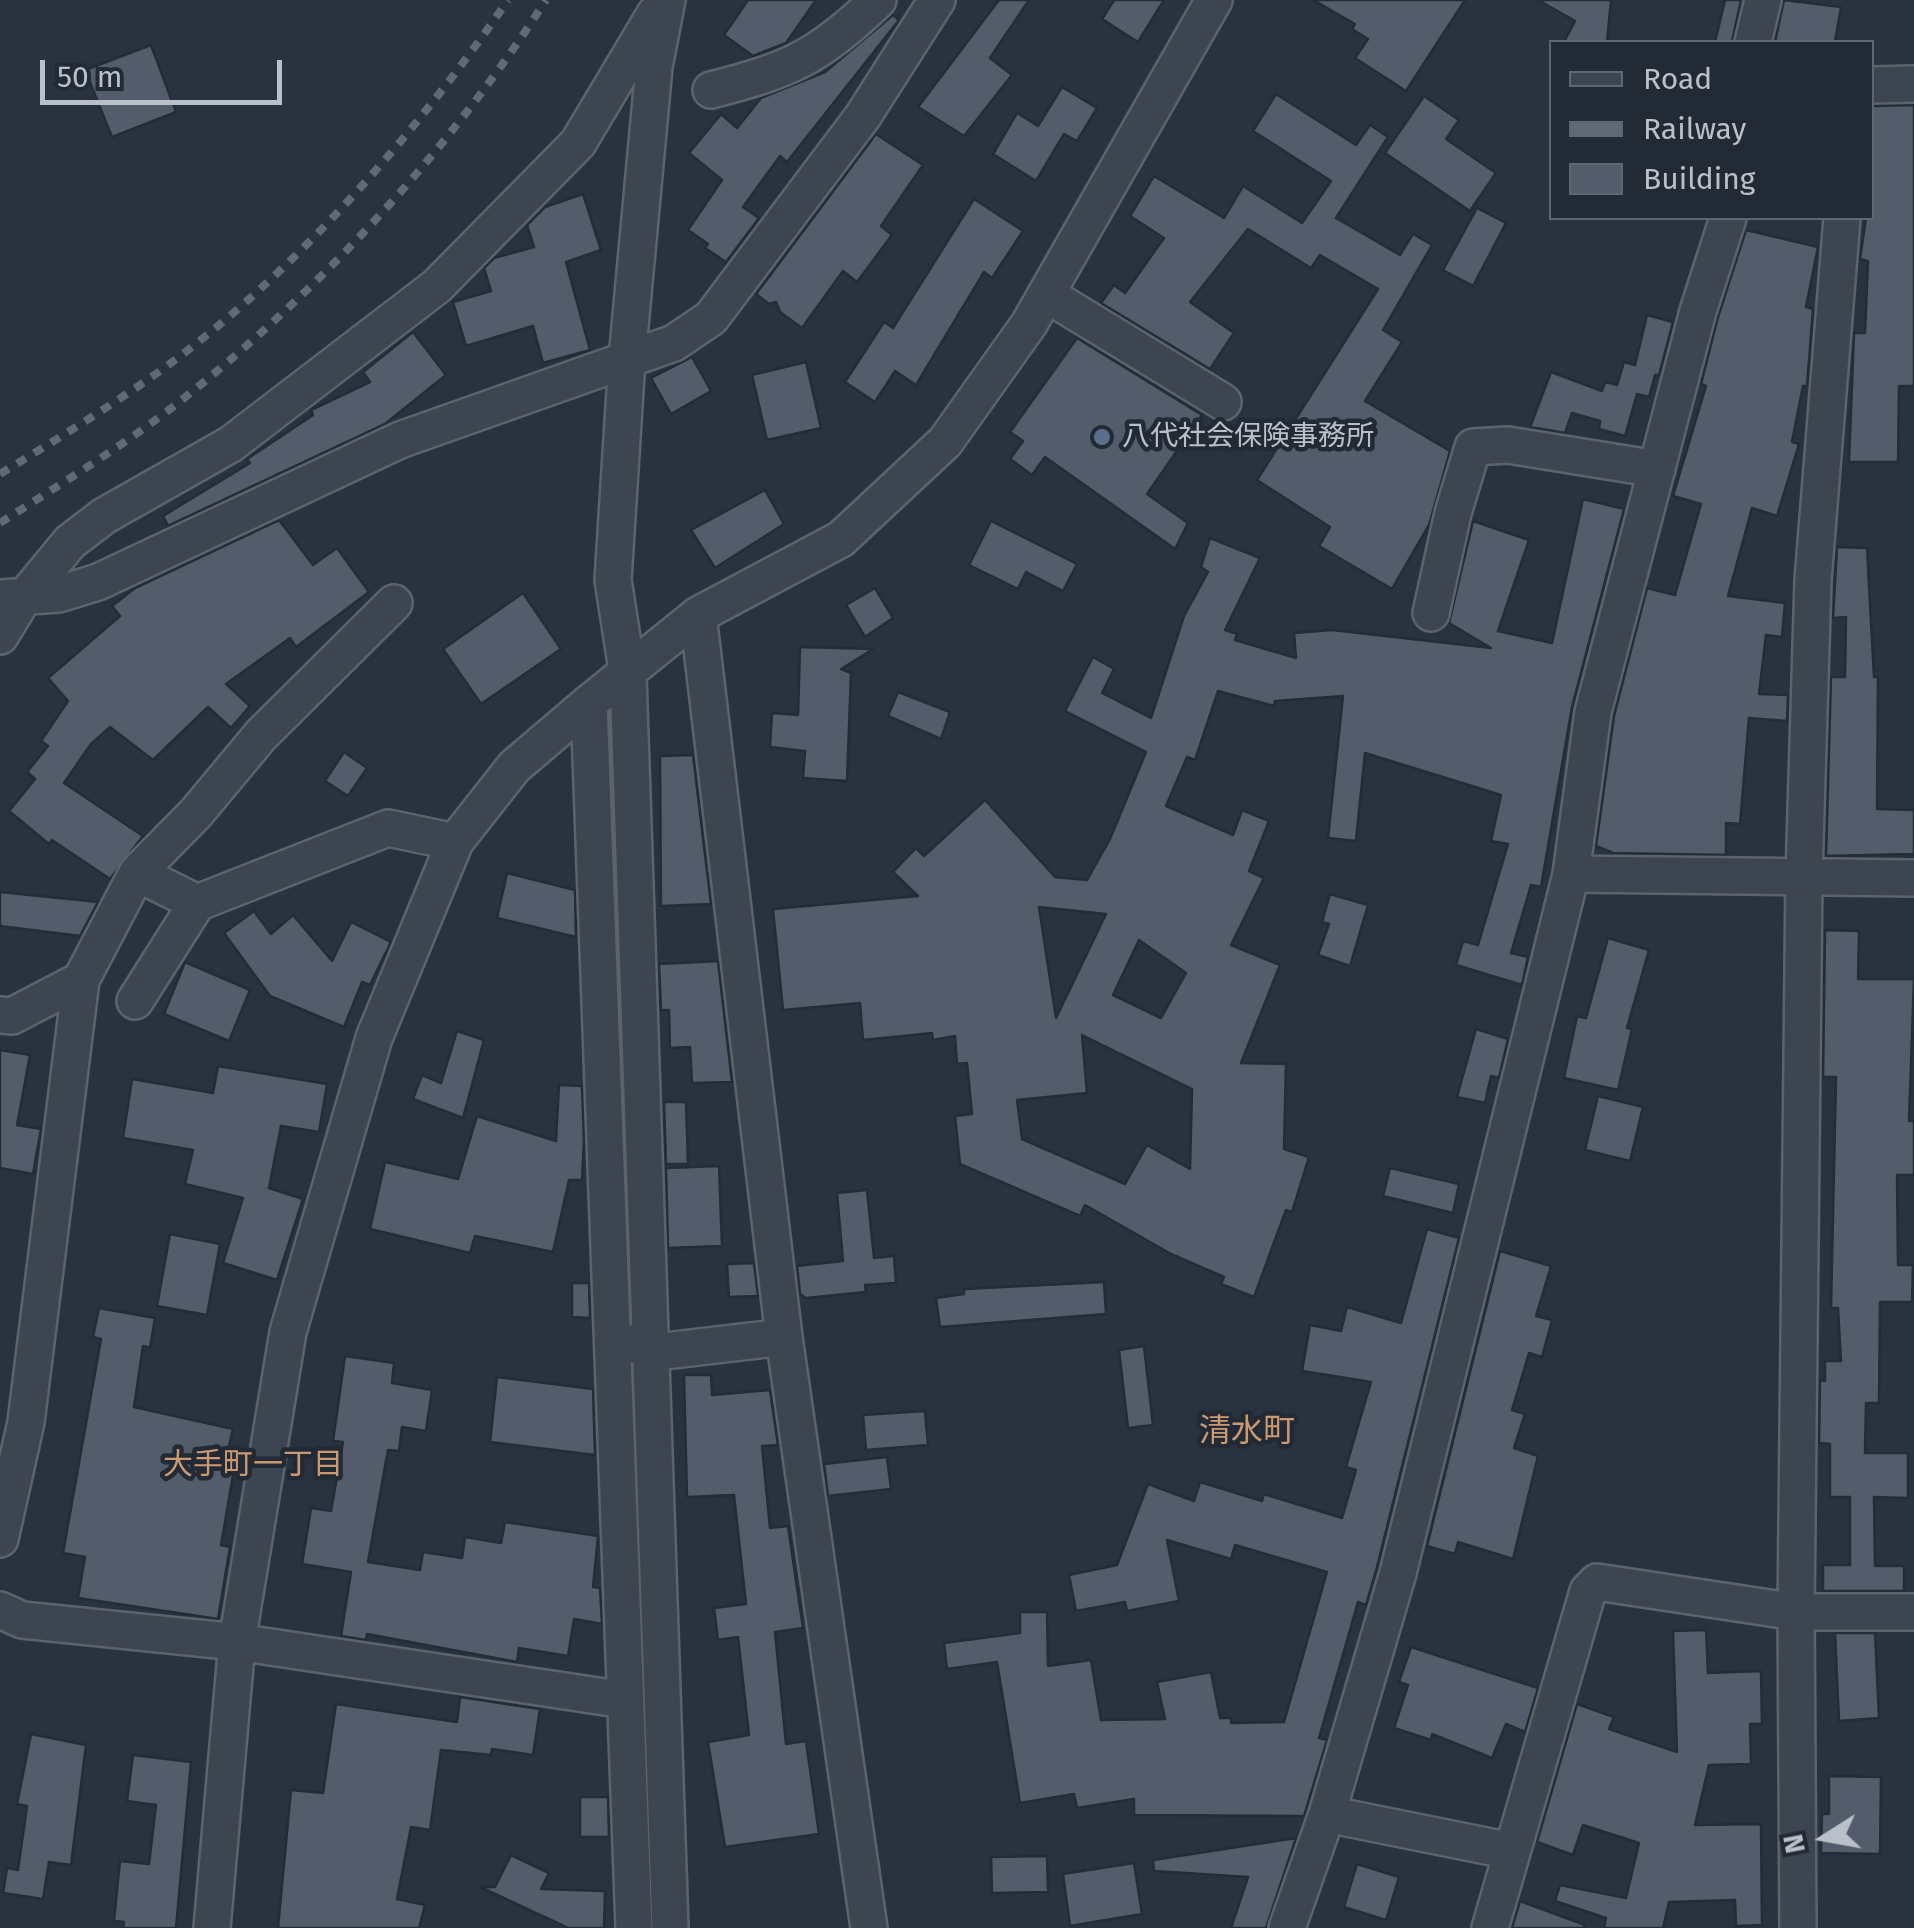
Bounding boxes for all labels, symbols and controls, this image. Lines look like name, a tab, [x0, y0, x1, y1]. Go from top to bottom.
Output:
scale bar	[45, 40, 288, 102]
legend	[1549, 40, 1874, 220]
text: 50 m	[57, 59, 122, 95]
text: Road	[1643, 61, 1712, 97]
text: Railway	[1643, 111, 1746, 147]
text: Building	[1643, 161, 1755, 197]
place label: 八代社会保険事務所	[1122, 420, 1374, 454]
marker: 八代社会保険事務所	[1091, 426, 1113, 448]
district label: 清水町	[1199, 1413, 1295, 1451]
district label: 大手町一丁目	[163, 1448, 343, 1484]
north arrow	[1774, 1788, 1874, 1888]
text: N	[1776, 1832, 1812, 1856]

